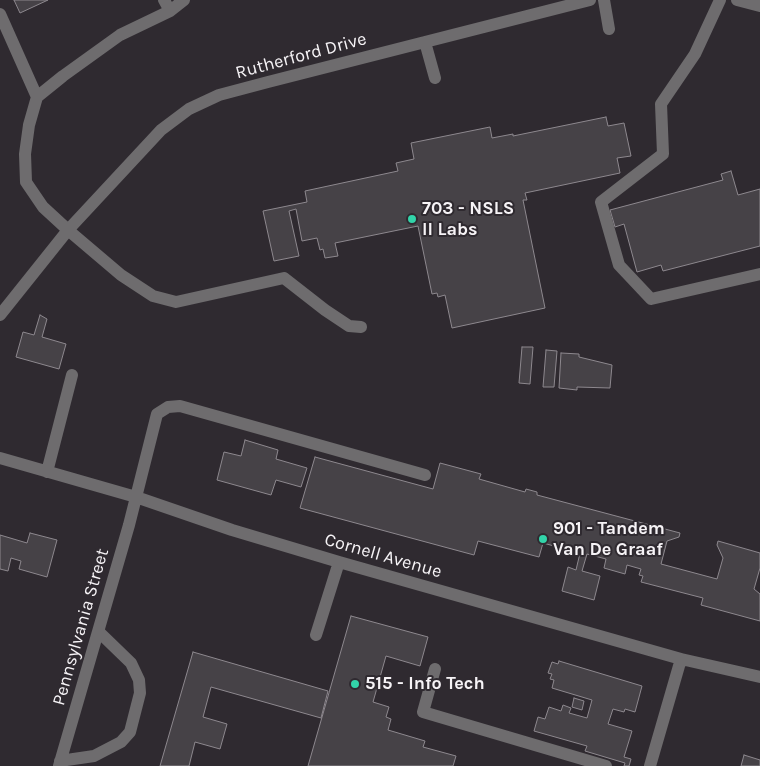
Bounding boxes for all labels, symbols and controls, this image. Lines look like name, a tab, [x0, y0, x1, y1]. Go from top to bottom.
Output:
street label: Rutherford Drive	[233, 28, 369, 84]
place label: 703 - NSLS II Labs	[422, 198, 514, 240]
marker: 703 - NSLS II Labs	[406, 213, 418, 225]
place label: 901 - Tandem Van De Graaf	[553, 518, 665, 560]
street label: Cornell Avenue	[322, 529, 444, 583]
marker: 901 - Tandem Van De Graaf	[537, 533, 549, 545]
street label: Pennsylvania Street	[48, 546, 114, 708]
place label: 515 - Info Tech	[365, 673, 485, 695]
marker: 515 - Info Tech	[349, 678, 361, 690]

